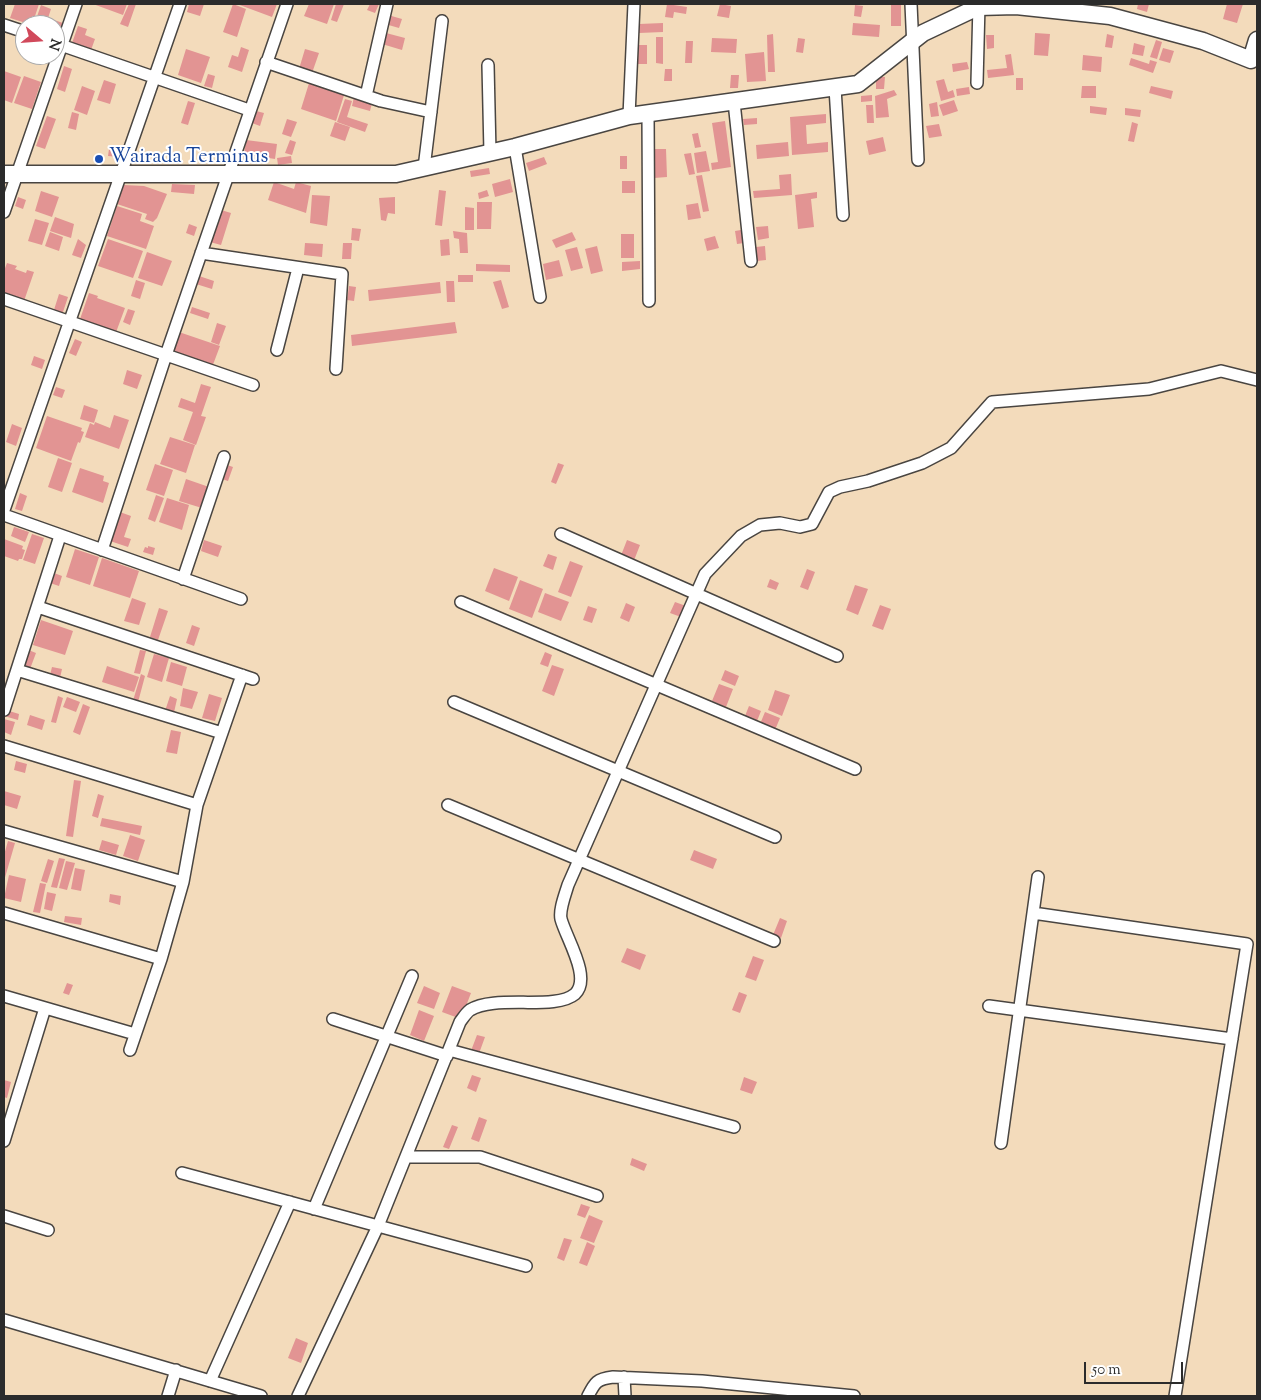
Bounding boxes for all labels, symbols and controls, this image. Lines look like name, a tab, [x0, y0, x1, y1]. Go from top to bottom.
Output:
north arrow	[15, 15, 65, 65]
text: N	[42, 36, 65, 53]
place label: Wairada Terminus	[109, 147, 268, 171]
marker: Wairada Terminus	[93, 153, 105, 165]
scale bar	[1086, 1352, 1185, 1384]
text: 50 m	[1092, 1360, 1121, 1381]

